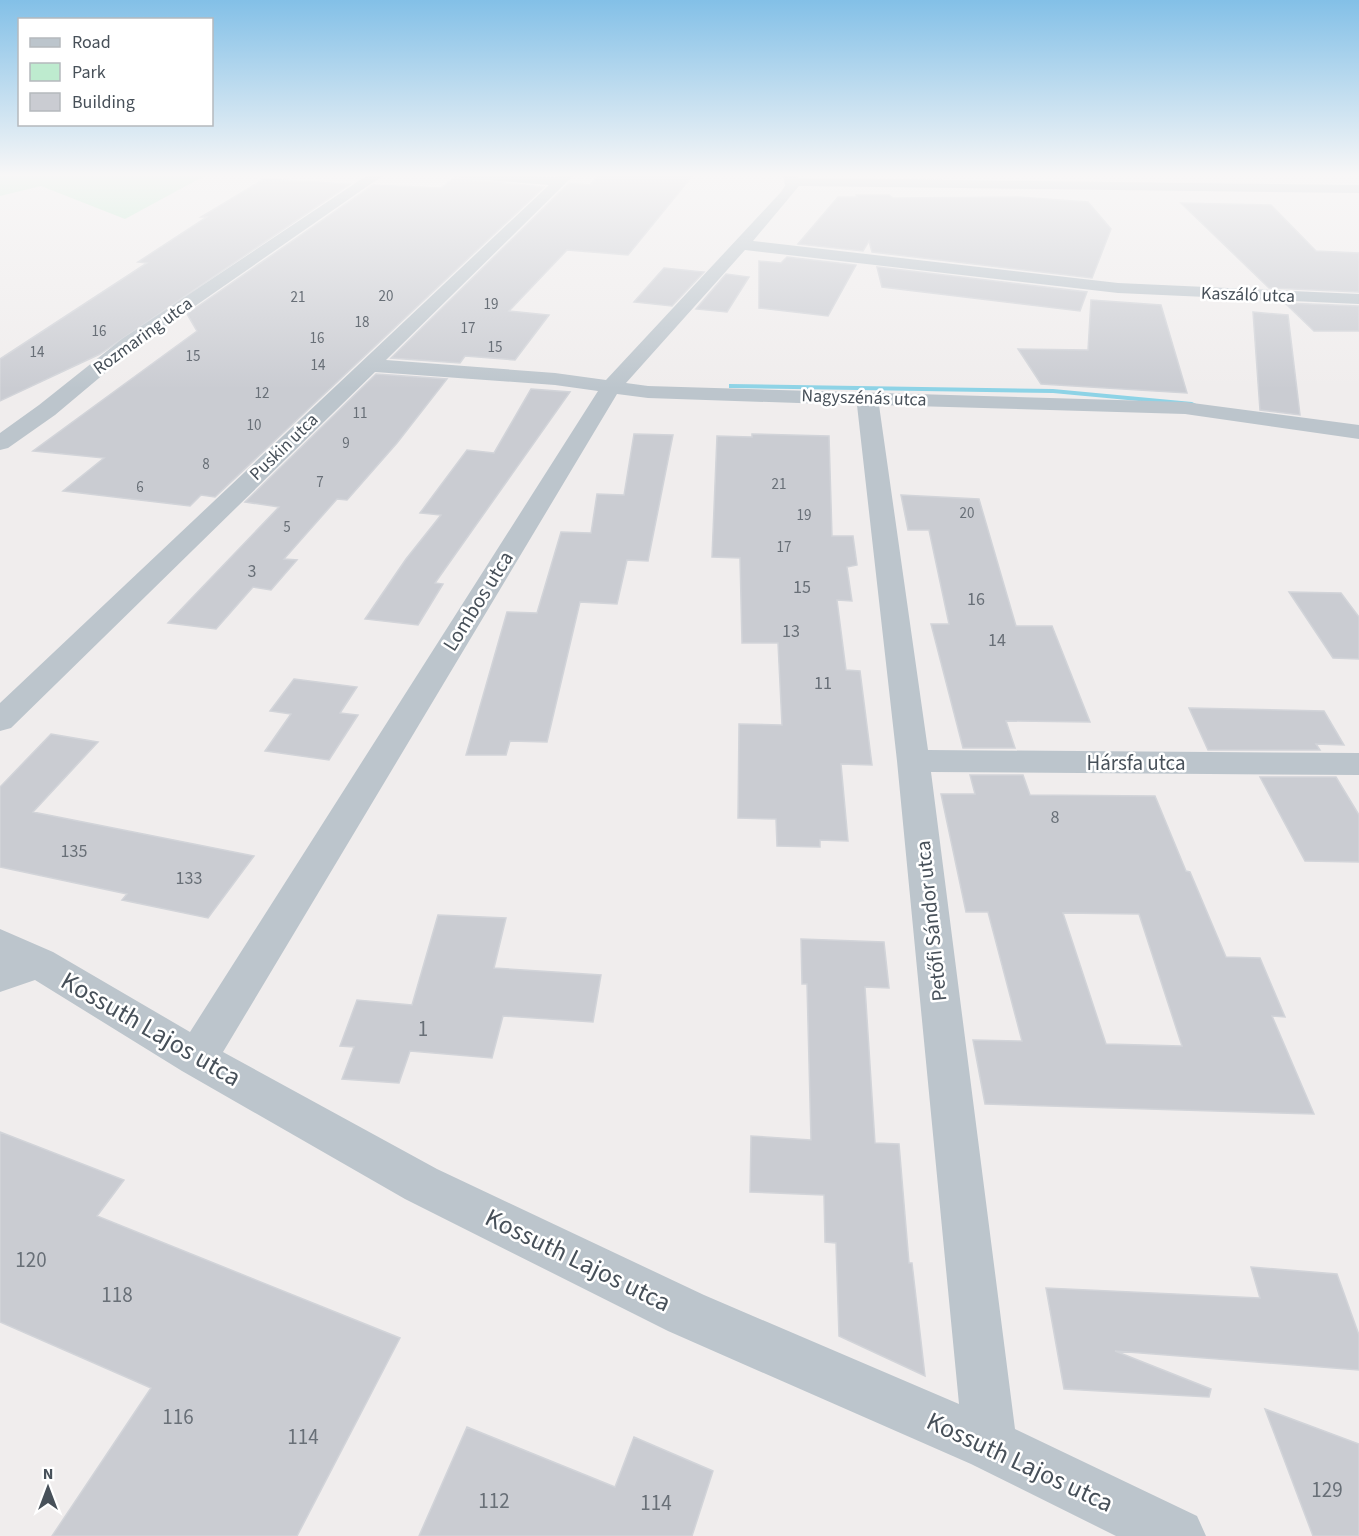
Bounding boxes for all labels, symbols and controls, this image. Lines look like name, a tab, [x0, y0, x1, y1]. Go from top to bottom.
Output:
legend	[18, 18, 213, 126]
text: Road	[72, 30, 111, 55]
text: Park	[72, 60, 106, 85]
text: Building	[72, 90, 135, 115]
street label: Kaszáló utca	[1201, 281, 1295, 309]
house number: 20	[379, 286, 393, 307]
house number: 21	[291, 287, 305, 308]
street label: Rozmaring utca	[88, 291, 198, 381]
house number: 19	[484, 294, 498, 315]
house number: 18	[355, 312, 369, 333]
house number: 17	[461, 318, 475, 339]
house number: 16	[92, 321, 106, 342]
house number: 16	[310, 328, 324, 349]
house number: 15	[488, 337, 502, 358]
house number: 14	[30, 342, 45, 363]
house number: 15	[186, 346, 200, 367]
house number: 14	[311, 355, 326, 376]
house number: 12	[255, 383, 269, 404]
street label: Nagyszénás utca	[801, 383, 927, 413]
house number: 11	[353, 403, 367, 424]
street label: Puskin utca	[244, 408, 324, 486]
house number: 10	[247, 415, 261, 436]
house number: 9	[342, 433, 350, 454]
house number: 8	[202, 454, 210, 475]
house number: 7	[316, 472, 324, 493]
house number: 21	[772, 474, 786, 495]
house number: 6	[136, 477, 144, 498]
house number: 20	[960, 503, 974, 524]
house number: 19	[797, 505, 811, 526]
house number: 5	[283, 517, 291, 538]
house number: 17	[777, 537, 791, 558]
street label: Lombos utca	[435, 545, 521, 657]
house number: 3	[248, 559, 257, 584]
house number: 15	[793, 575, 811, 600]
house number: 16	[967, 587, 985, 612]
house number: 13	[782, 619, 800, 644]
house number: 14	[988, 628, 1006, 653]
house number: 11	[814, 671, 832, 696]
street label: Hársfa utca	[1087, 748, 1185, 778]
house number: 8	[1051, 805, 1060, 830]
house number: 135	[61, 839, 87, 864]
street label: Petőfi Sándor utca	[908, 839, 954, 1003]
house number: 133	[176, 866, 202, 891]
street label: Kossuth Lajos utca	[54, 962, 248, 1096]
house number: 1	[418, 1014, 428, 1044]
street label: Kossuth Lajos utca	[479, 1199, 677, 1321]
house number: 120	[15, 1245, 47, 1275]
house number: 118	[101, 1280, 133, 1310]
house number: 116	[162, 1402, 194, 1432]
street label: Kossuth Lajos utca	[920, 1402, 1120, 1522]
house number: 114	[287, 1422, 319, 1452]
north arrow	[18, 1458, 78, 1518]
text: N	[43, 1463, 53, 1485]
house number: 129	[1311, 1475, 1343, 1505]
house number: 112	[478, 1486, 510, 1516]
house number: 114	[640, 1488, 672, 1518]

